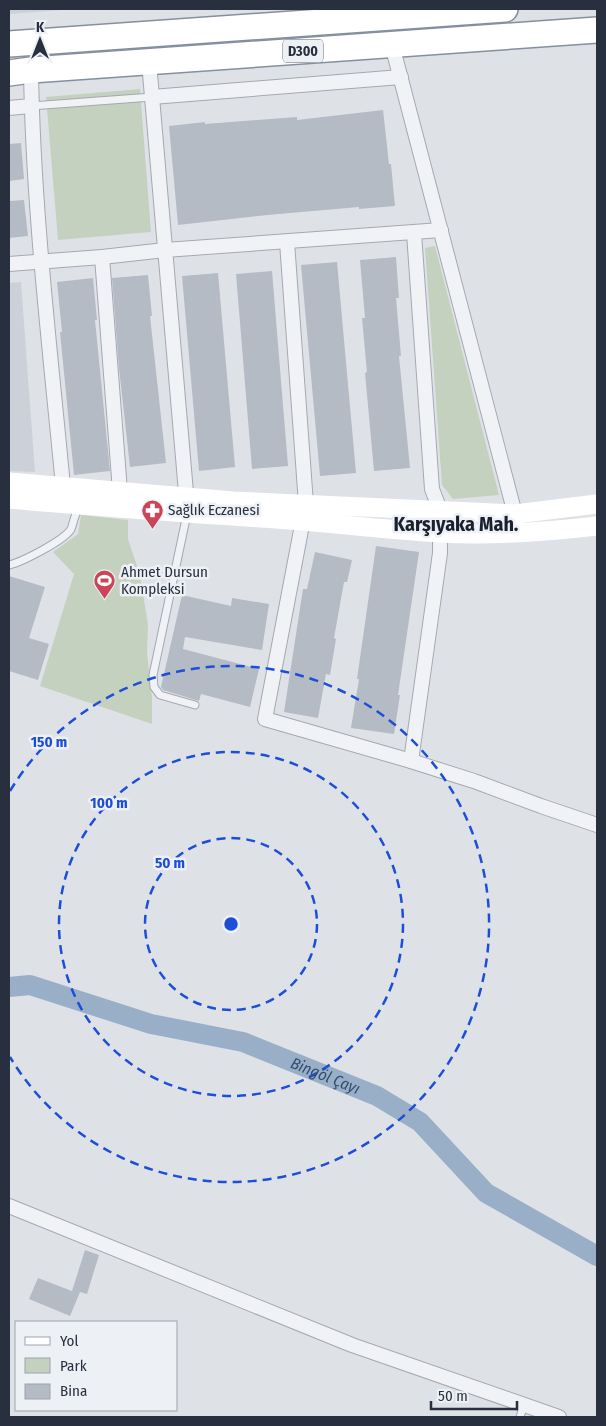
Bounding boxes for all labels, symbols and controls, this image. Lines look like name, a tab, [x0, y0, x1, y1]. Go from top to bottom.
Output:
north arrow	[15, 15, 65, 65]
text: K	[36, 19, 45, 36]
road number: D300	[283, 40, 323, 62]
pharmacy icon: Sağlık Eczanesi	[140, 498, 164, 529]
place label: Sağlık Eczanesi	[168, 501, 260, 519]
district label: Karşıyaka Mah.	[394, 512, 519, 536]
place label: Ahmet Dursun Kompleksi	[121, 563, 208, 598]
sports icon: Ahmet Dursun Kompleksi	[93, 569, 117, 600]
text: 150 m	[31, 733, 67, 751]
text: 100 m	[90, 794, 128, 812]
text: 50 m	[155, 854, 185, 872]
centre of rings	[222, 915, 240, 933]
water label: Bingöl Çayı	[288, 1053, 363, 1098]
legend	[15, 1321, 178, 1411]
text: Yol	[60, 1332, 78, 1350]
text: Park	[60, 1357, 87, 1375]
scale bar	[431, 1378, 517, 1410]
text: Bina	[60, 1382, 87, 1400]
text: 50 m	[438, 1387, 468, 1405]

